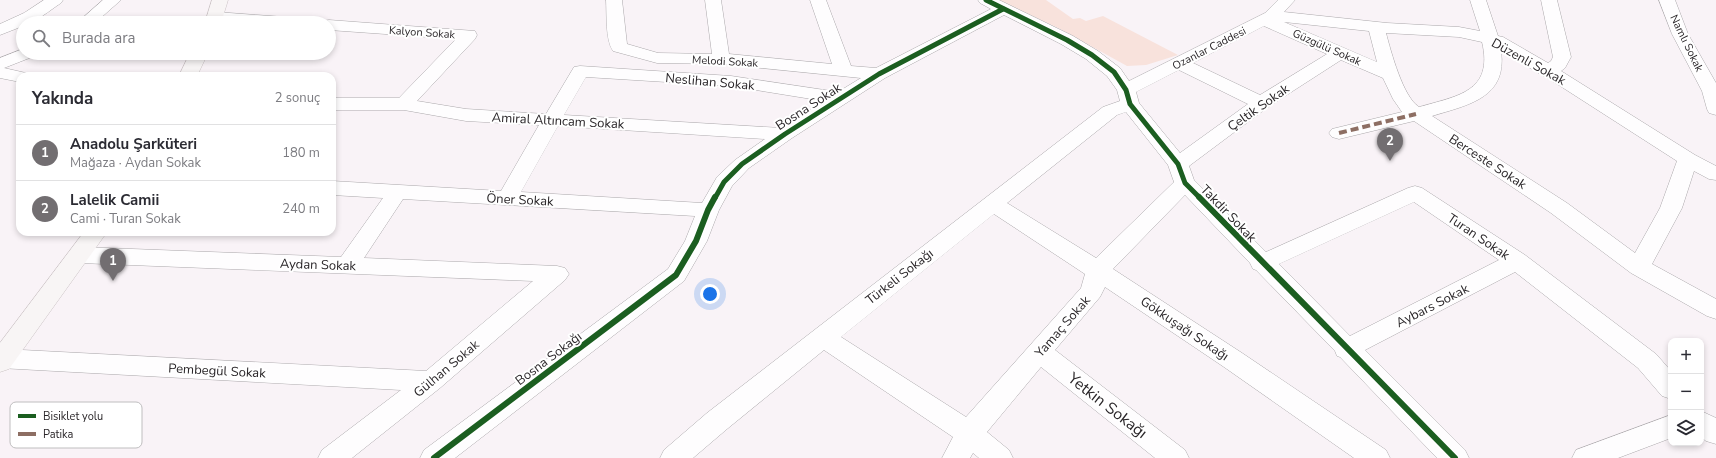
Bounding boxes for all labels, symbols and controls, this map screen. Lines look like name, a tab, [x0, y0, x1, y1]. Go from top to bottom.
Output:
street label: Namlı Sokak	[1666, 12, 1707, 75]
search box	[16, 16, 336, 60]
street label: Kalyon Sokak	[388, 23, 456, 42]
street label: Ozanlar Caddesi	[1170, 23, 1249, 74]
street label: Güzgülü Sokak	[1290, 26, 1364, 69]
icon: search	[30, 27, 52, 49]
text: Burada ara	[62, 28, 136, 48]
street label: Düzenli Sokak	[1488, 34, 1569, 90]
street label: Melodi Sokak	[692, 52, 759, 71]
street label: Neslihan Sokak	[664, 69, 756, 95]
street label: Bosna Sokak	[772, 79, 845, 135]
street label: Çeltik Sokak	[1224, 80, 1293, 136]
text: Yakında	[32, 87, 93, 110]
text: 2 sonuç	[275, 89, 320, 107]
street label: Amiral Altıncam Sokak	[491, 109, 625, 133]
pin: 2	[1377, 128, 1403, 161]
street label: Berceste Sokak	[1445, 130, 1530, 194]
text: Anadolu Şarküteri	[70, 134, 197, 154]
text: 1	[41, 144, 49, 162]
text: 180 m	[282, 144, 320, 162]
text: Mağaza · Aydan Sokak	[70, 154, 201, 172]
street label: Takdir Sokak	[1196, 181, 1261, 247]
street label: Öner Sokak	[486, 188, 555, 211]
text: Lalelik Camii	[70, 190, 159, 210]
text: 2	[41, 200, 49, 218]
text: 240 m	[282, 200, 320, 218]
street label: Turan Sokak	[1444, 209, 1513, 265]
text: Cami · Turan Sokak	[70, 210, 181, 228]
street label: Türkeli Sokağı	[862, 245, 937, 309]
pin: 1	[100, 248, 126, 281]
street label: Aydan Sokak	[280, 255, 357, 275]
street label: Aybars Sokak	[1393, 280, 1472, 332]
your location	[700, 284, 720, 304]
street label: Yamaç Sokak	[1030, 292, 1095, 362]
street label: Gökkuşağı Sokağı	[1137, 292, 1232, 365]
street label: Bosna Sokağı	[512, 328, 586, 390]
street label: Gülhan Sokak	[410, 336, 484, 402]
map controls	[1668, 338, 1704, 446]
button: +	[1668, 338, 1704, 374]
street label: Pembegül Sokak	[168, 359, 267, 383]
street label: Yetkin Sokağı	[1062, 367, 1152, 444]
button: −	[1668, 374, 1704, 410]
legend	[10, 402, 142, 448]
text: Bisiklet yolu	[43, 409, 103, 424]
button: layers	[1668, 410, 1704, 446]
text: Patika	[43, 427, 73, 442]

